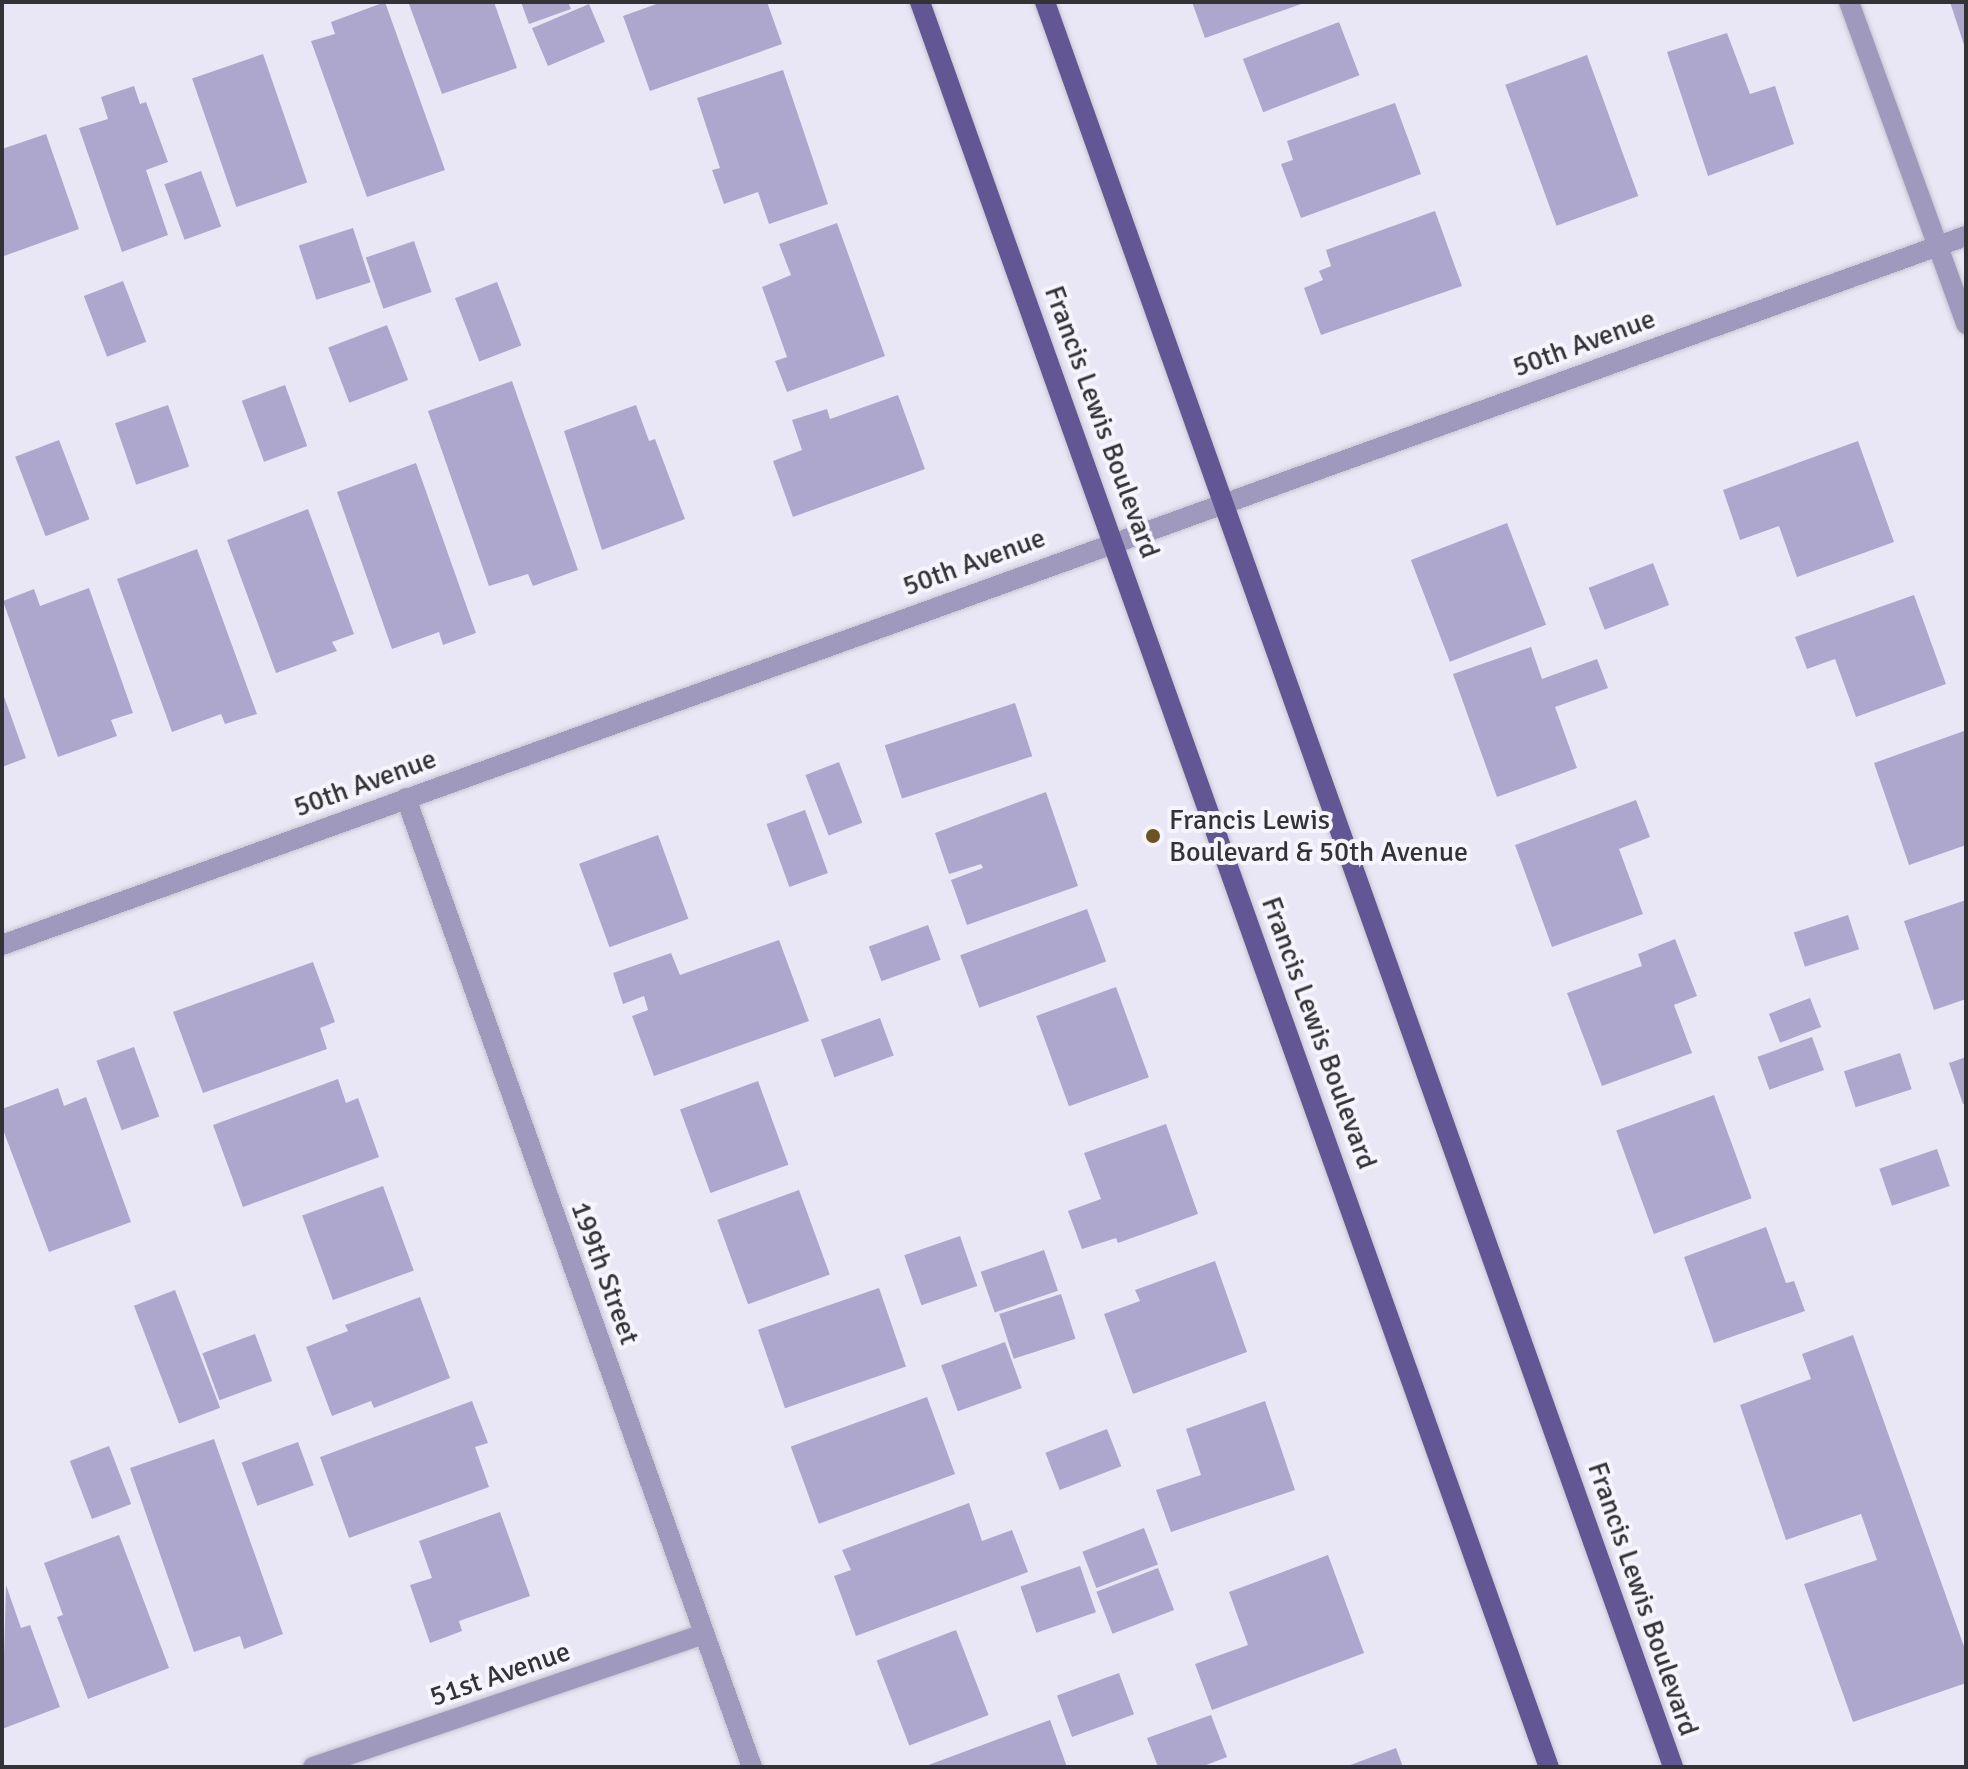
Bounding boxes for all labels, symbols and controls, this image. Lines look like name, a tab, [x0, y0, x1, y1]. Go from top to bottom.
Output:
street label: Francis Lewis Boulevard	[1037, 281, 1167, 563]
street label: 50th Avenue	[1508, 302, 1660, 384]
street label: 50th Avenue	[898, 521, 1050, 603]
street label: 50th Avenue	[289, 742, 441, 824]
place label: Francis Lewis Boulevard & 50th Avenue	[1169, 803, 1468, 869]
marker: Francis Lewis Boulevard & 50th Avenue	[1144, 827, 1162, 845]
street label: Francis Lewis Boulevard	[1254, 892, 1384, 1174]
street label: 199th Street	[564, 1197, 646, 1349]
street label: Francis Lewis Boulevard	[1580, 1458, 1706, 1740]
street label: 51st Avenue	[425, 1634, 575, 1714]

